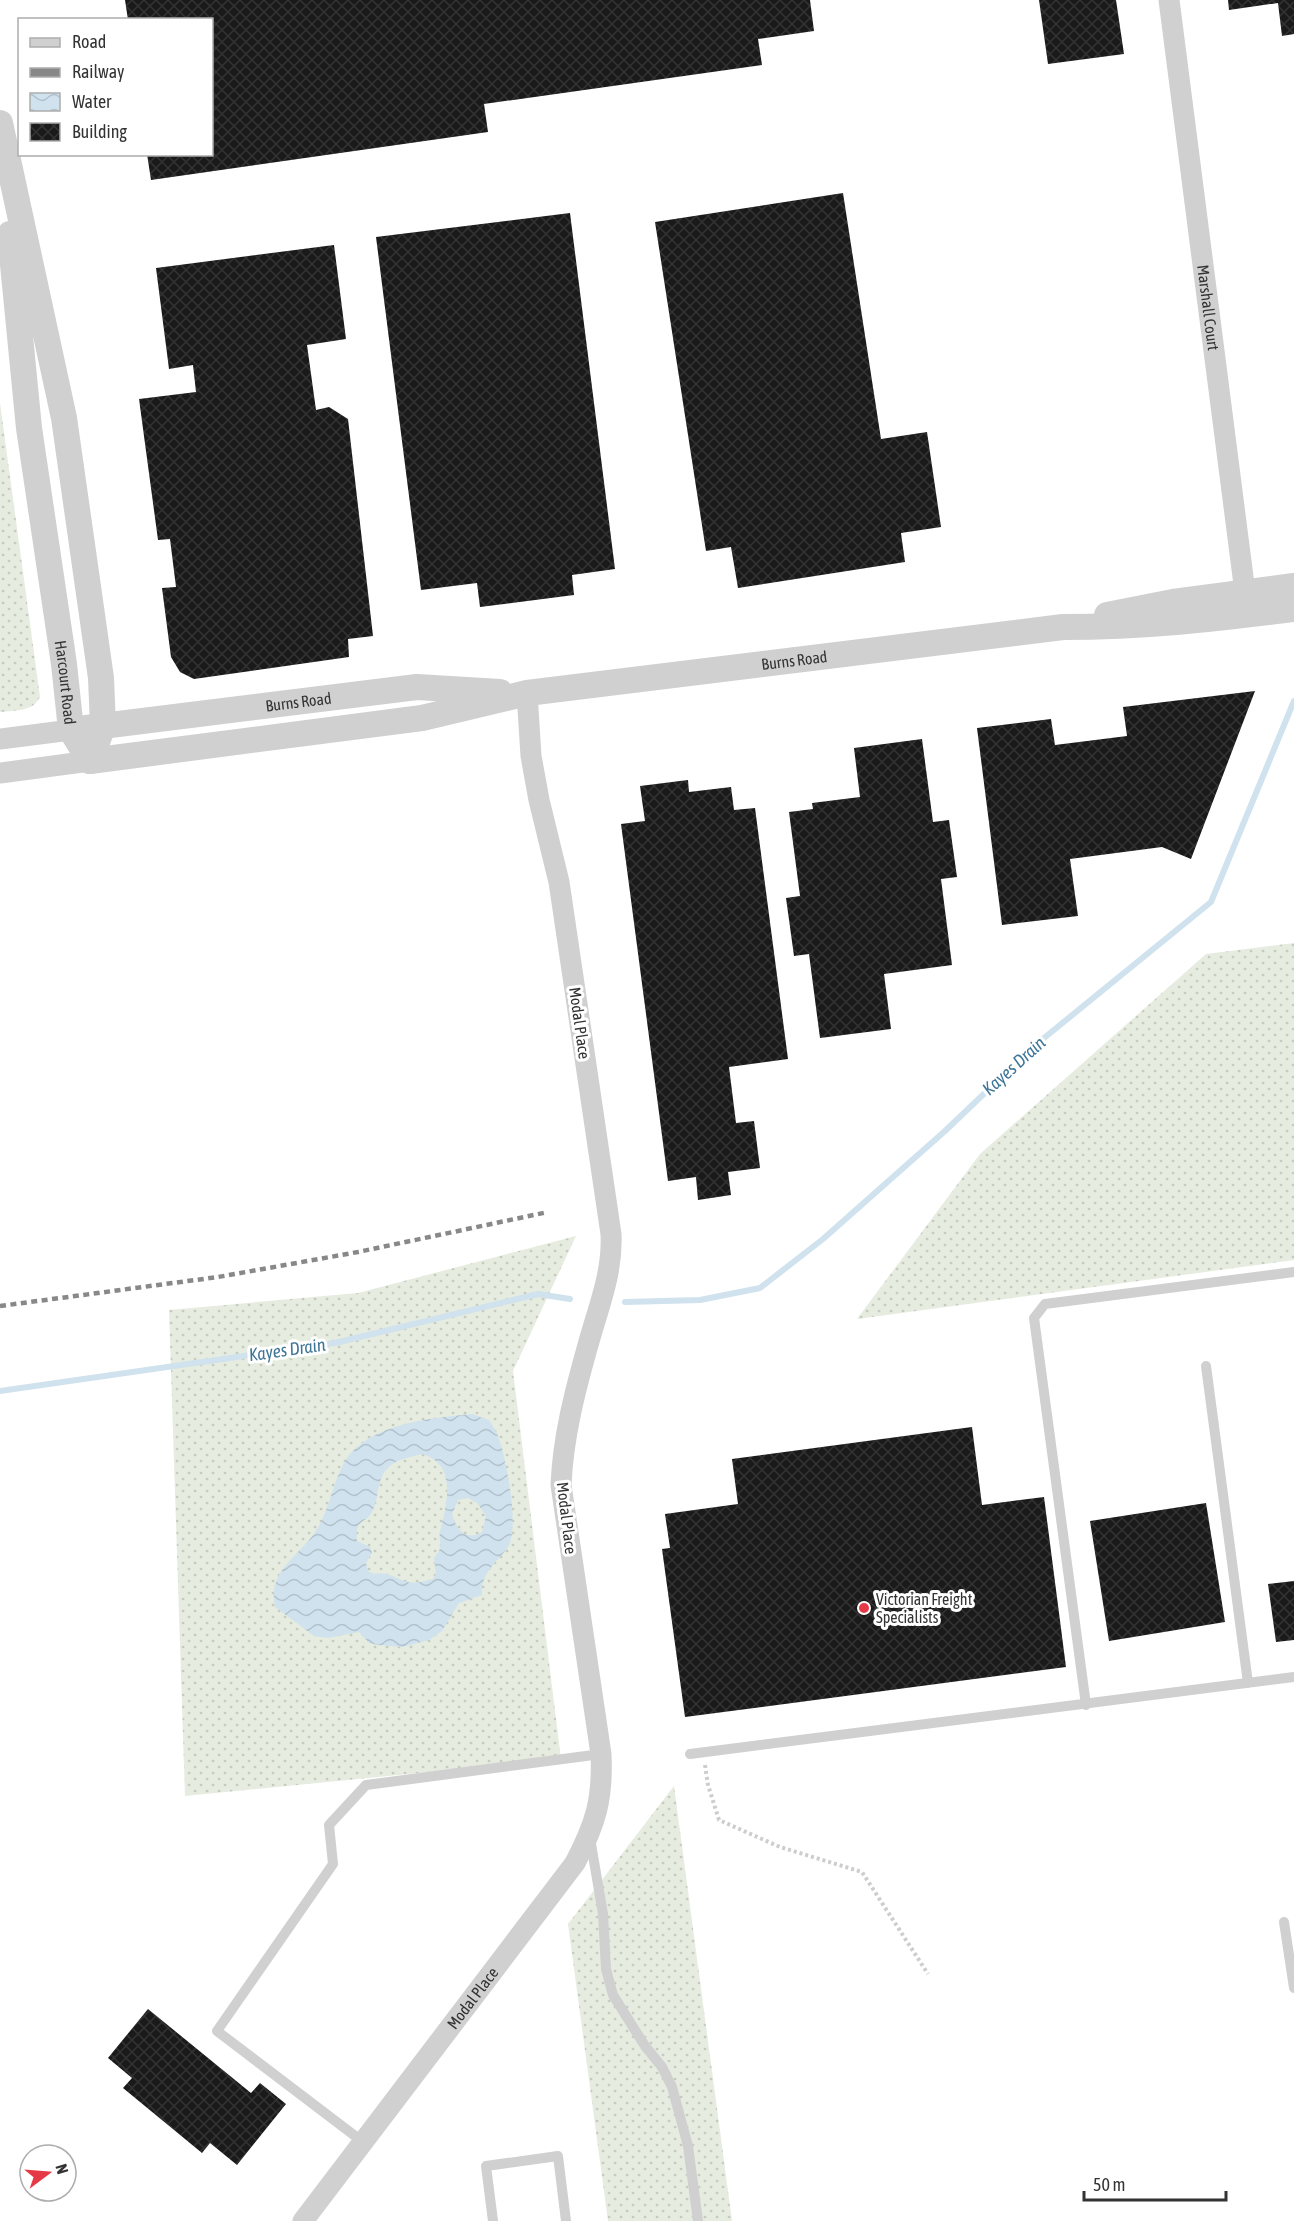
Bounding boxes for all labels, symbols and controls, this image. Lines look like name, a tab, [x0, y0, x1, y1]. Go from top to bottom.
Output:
legend	[18, 18, 213, 156]
text: Road	[72, 31, 106, 52]
text: Railway	[72, 61, 124, 82]
text: Water	[72, 91, 112, 112]
text: Building	[72, 121, 127, 142]
street label: Marshall Court	[1194, 264, 1223, 352]
street label: Harcourt Road	[52, 639, 79, 725]
street label: Burns Road	[760, 647, 828, 673]
street label: Burns Road	[264, 689, 332, 715]
street label: Modal Place	[566, 986, 594, 1060]
water label: Kayes Drain	[978, 1032, 1050, 1099]
water label: Kayes Drain	[247, 1334, 327, 1365]
street label: Modal Place	[554, 1481, 580, 1555]
place label: Victorian Freight Specialists	[876, 1590, 973, 1627]
marker: Victorian Freight Specialists	[857, 1601, 871, 1615]
street label: Modal Place	[443, 1964, 501, 2032]
north arrow	[18, 2143, 78, 2203]
text: N	[52, 2162, 72, 2176]
scale bar	[1084, 2164, 1226, 2202]
text: 50 m	[1093, 2174, 1125, 2195]

